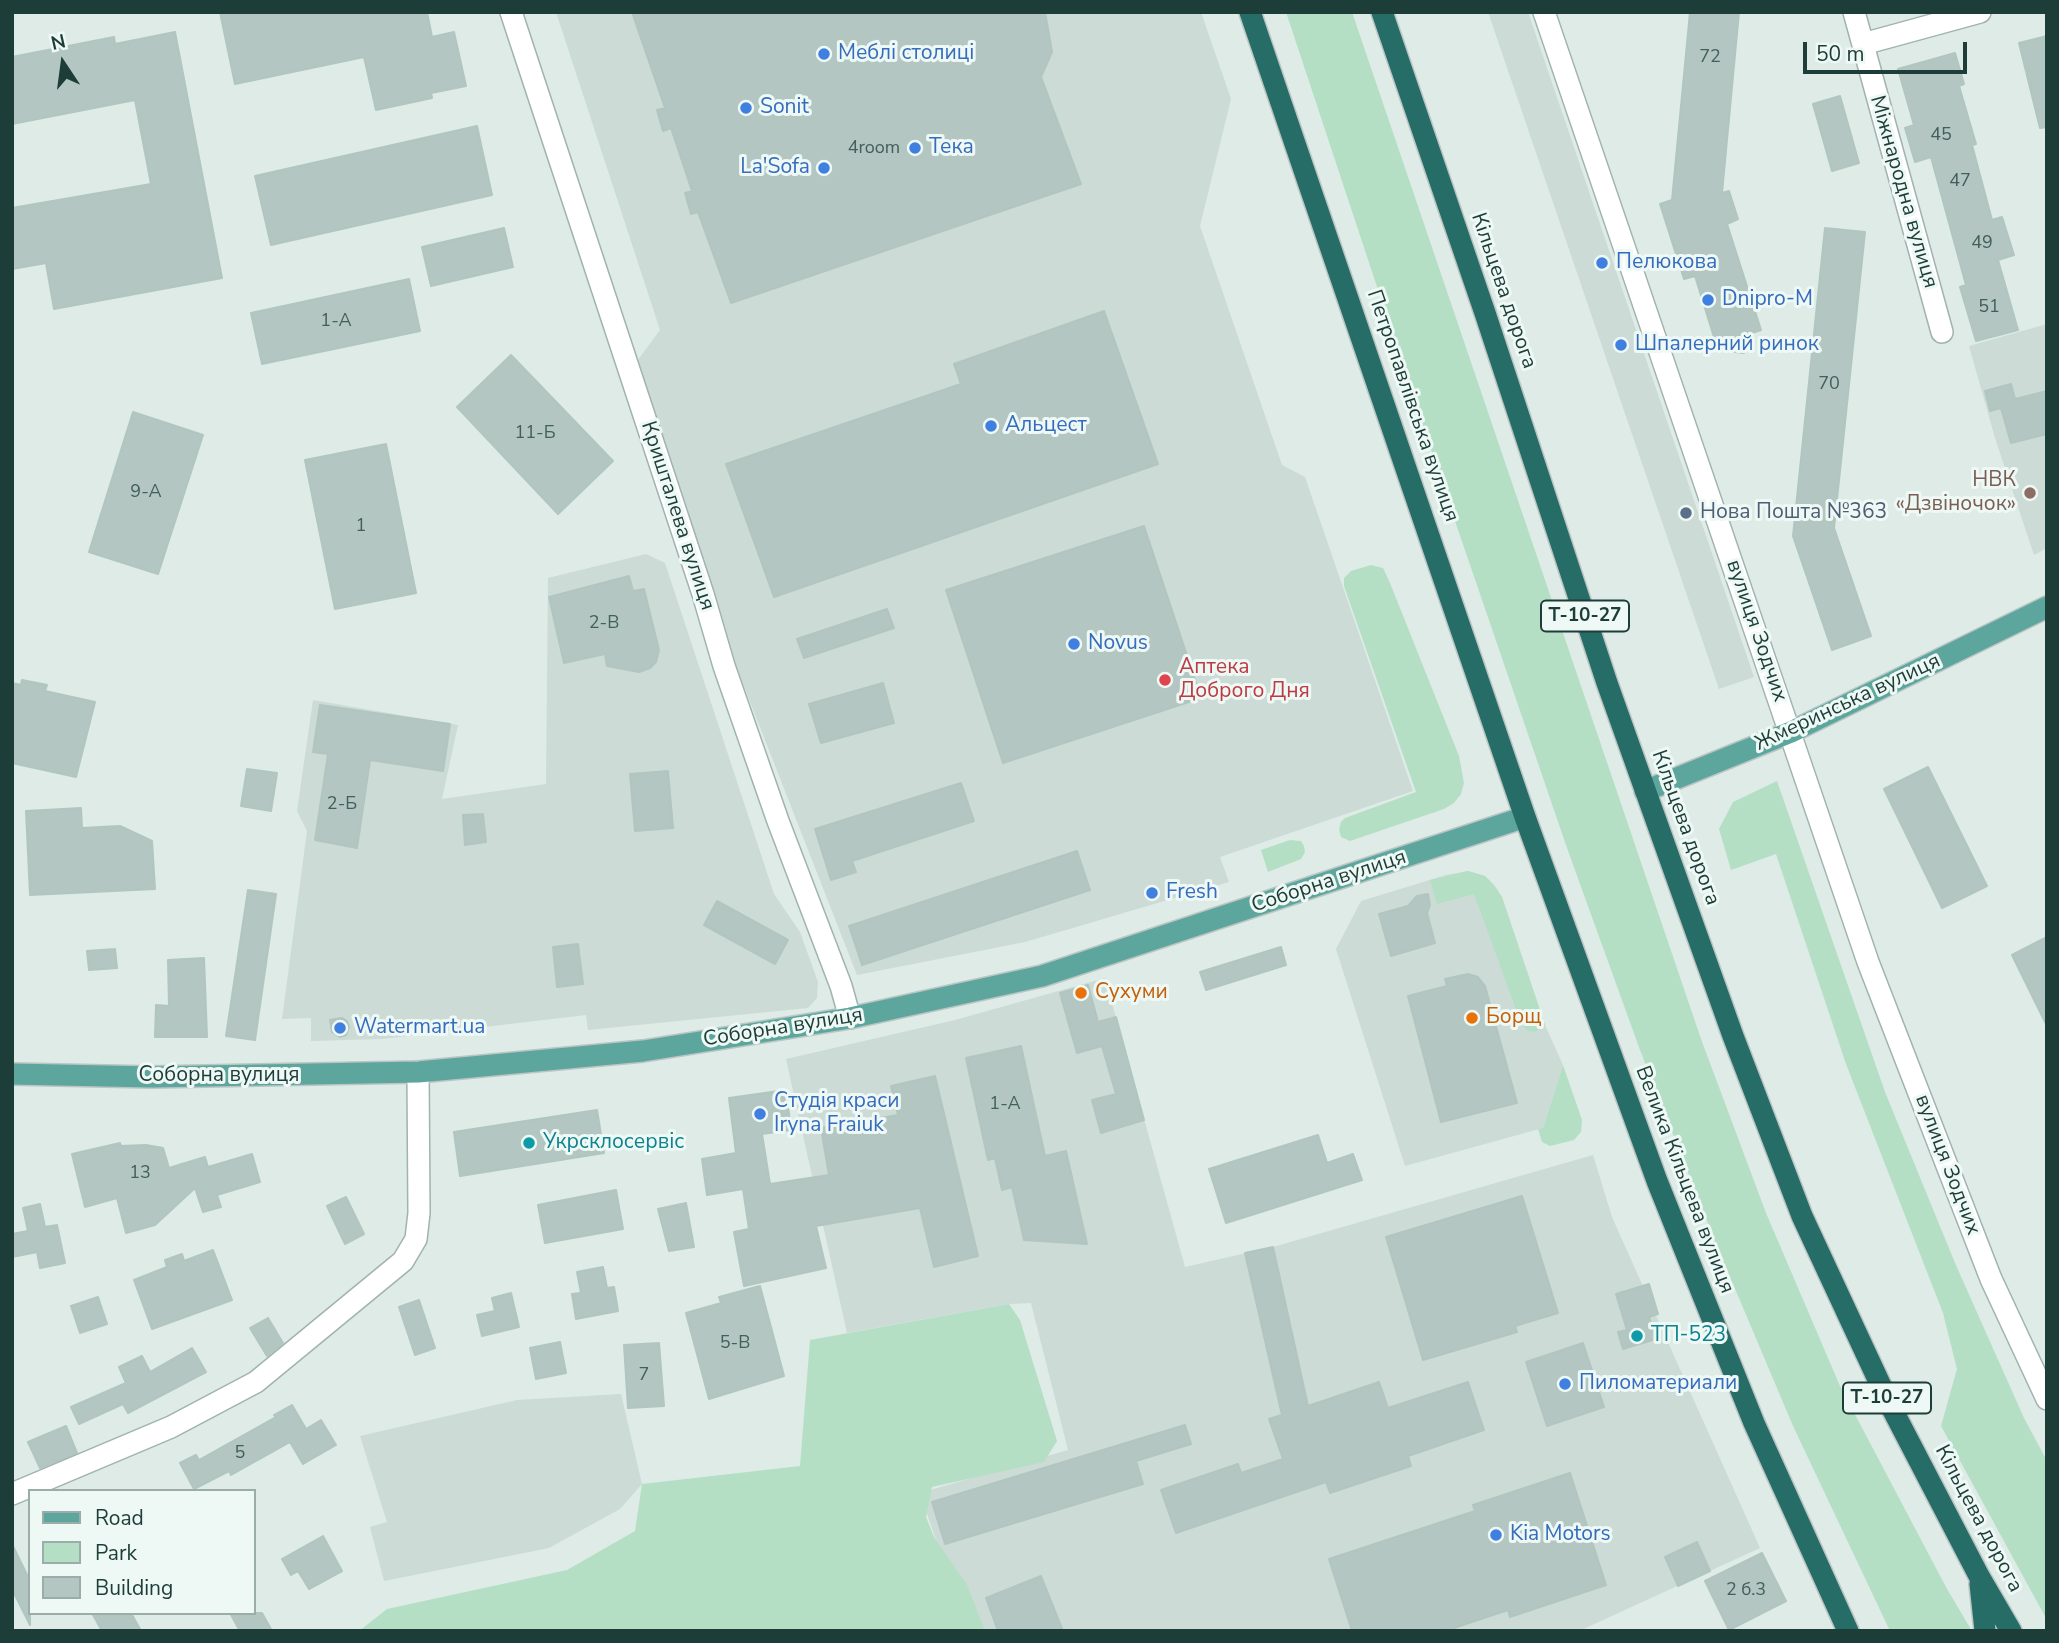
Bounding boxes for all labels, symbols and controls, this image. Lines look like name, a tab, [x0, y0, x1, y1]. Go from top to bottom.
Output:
north arrow	[28, 28, 98, 98]
text: N	[48, 28, 68, 57]
scale bar	[1807, 28, 1972, 72]
text: 50 m	[1816, 40, 1865, 68]
place label: Меблі столиці	[838, 41, 974, 67]
marker: Меблі столиці	[816, 46, 832, 62]
house number: 72	[1699, 47, 1721, 69]
street label: Міжнародна вулиця	[1863, 93, 1943, 291]
place label: Sonit	[760, 95, 809, 121]
marker: Sonit	[738, 100, 754, 116]
house number: 45	[1930, 125, 1952, 147]
place label: Тека	[929, 135, 974, 161]
house number: 4room	[848, 138, 900, 160]
marker: Тека	[907, 140, 923, 156]
place label: La'Sofa	[740, 155, 810, 181]
marker: La'Sofa	[816, 160, 832, 176]
house number: 47	[1949, 171, 1971, 193]
street label: Кільцева дорога	[1465, 210, 1541, 372]
house number: 49	[1971, 233, 1993, 255]
place label: Пелюкова	[1616, 250, 1717, 276]
marker: Пелюкова	[1594, 255, 1610, 271]
street label: Петропавлівська вулиця	[1360, 287, 1464, 525]
place label: Dnipro-M	[1722, 287, 1813, 313]
marker: Dnipro-M	[1700, 292, 1716, 308]
house number: 51	[1978, 297, 2000, 319]
house number: 1-А	[320, 311, 352, 333]
place label: Шпалерний ринок	[1635, 332, 1819, 358]
marker: Шпалерний ринок	[1613, 337, 1629, 353]
house number: 70	[1818, 374, 1840, 396]
place label: Альцест	[1005, 413, 1087, 439]
street label: Кришталева вулиця	[635, 418, 719, 614]
marker: Альцест	[983, 418, 999, 434]
house number: 11-Б	[514, 423, 556, 445]
place label: НВК «Дзвіночок»	[1895, 468, 2016, 518]
house number: 9-А	[130, 482, 162, 504]
marker: НВК «Дзвіночок»	[2022, 485, 2038, 501]
place label: Нова Пошта №363	[1700, 500, 1887, 526]
marker: Нова Пошта №363	[1678, 505, 1694, 521]
house number: 1	[356, 516, 366, 538]
street label: вулиця Зодчих	[1720, 557, 1792, 705]
road number: Т-10-27	[1541, 600, 1629, 632]
house number: 2-В	[589, 613, 619, 635]
place label: Novus	[1088, 631, 1148, 657]
marker: Novus	[1066, 636, 1082, 652]
street label: Жмеринська вулиця	[1751, 649, 1945, 757]
place label: Аптека Доброго Дня	[1179, 655, 1310, 705]
marker: Аптека Доброго Дня	[1157, 672, 1173, 688]
street label: Кільцева дорога	[1645, 747, 1725, 909]
house number: 2-Б	[327, 794, 357, 816]
street label: Соборна вулиця	[1248, 845, 1410, 919]
place label: Fresh	[1166, 880, 1218, 906]
marker: Fresh	[1144, 885, 1160, 901]
place label: Сухуми	[1095, 980, 1168, 1006]
marker: Сухуми	[1073, 985, 1089, 1001]
street label: Соборна вулиця	[701, 1003, 865, 1053]
place label: Борщ	[1486, 1005, 1542, 1031]
marker: Борщ	[1464, 1010, 1480, 1026]
place label: Watermart.ua	[354, 1015, 485, 1041]
marker: Watermart.ua	[332, 1020, 348, 1036]
street label: Соборна вулиця	[138, 1063, 300, 1089]
street label: Велика Кільцева вулиця	[1629, 1063, 1739, 1297]
place label: Студія краси Iryna Fraiuk	[774, 1089, 899, 1139]
street label: вулиця Зодчих	[1909, 1091, 1985, 1239]
house number: 1-А	[989, 1094, 1021, 1116]
marker: Студія краси Iryna Fraiuk	[752, 1106, 768, 1122]
place label: Укрсклосервіс	[543, 1130, 684, 1156]
marker: Укрсклосервіс	[521, 1135, 537, 1151]
house number: 13	[129, 1163, 151, 1185]
place label: ТП-523	[1651, 1323, 1726, 1349]
marker: ТП-523	[1629, 1328, 1645, 1344]
house number: 5-В	[720, 1333, 750, 1355]
house number: 7	[639, 1365, 649, 1387]
place label: Пиломатериали	[1579, 1371, 1737, 1397]
marker: Пиломатериали	[1557, 1376, 1573, 1392]
road number: Т-10-27	[1843, 1382, 1931, 1414]
street label: Кільцева дорога	[1929, 1441, 2027, 1597]
house number: 5	[235, 1443, 245, 1465]
legend	[28, 1489, 256, 1615]
text: Road	[95, 1504, 144, 1532]
place label: Kia Motors	[1510, 1522, 1610, 1548]
marker: Kia Motors	[1488, 1527, 1504, 1543]
text: Park	[95, 1539, 137, 1567]
text: Building	[95, 1574, 173, 1602]
house number: 2 б.3	[1726, 1580, 1766, 1602]

